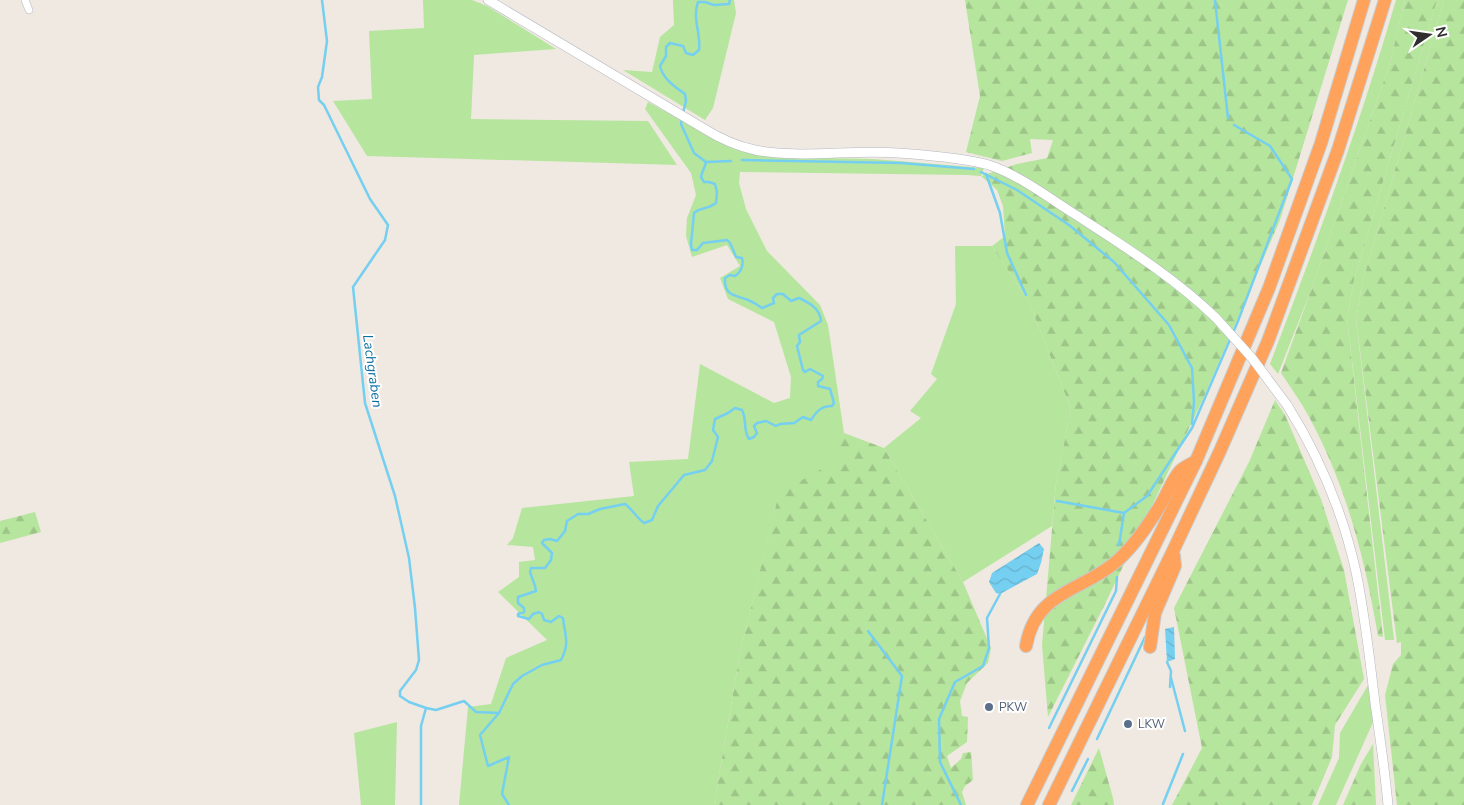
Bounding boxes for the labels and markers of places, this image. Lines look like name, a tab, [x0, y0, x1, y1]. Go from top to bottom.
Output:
place label: PKW	[999, 699, 1027, 715]
marker: PKW	[983, 701, 995, 713]
place label: LKW	[1138, 716, 1165, 732]
marker: LKW	[1122, 718, 1134, 730]

